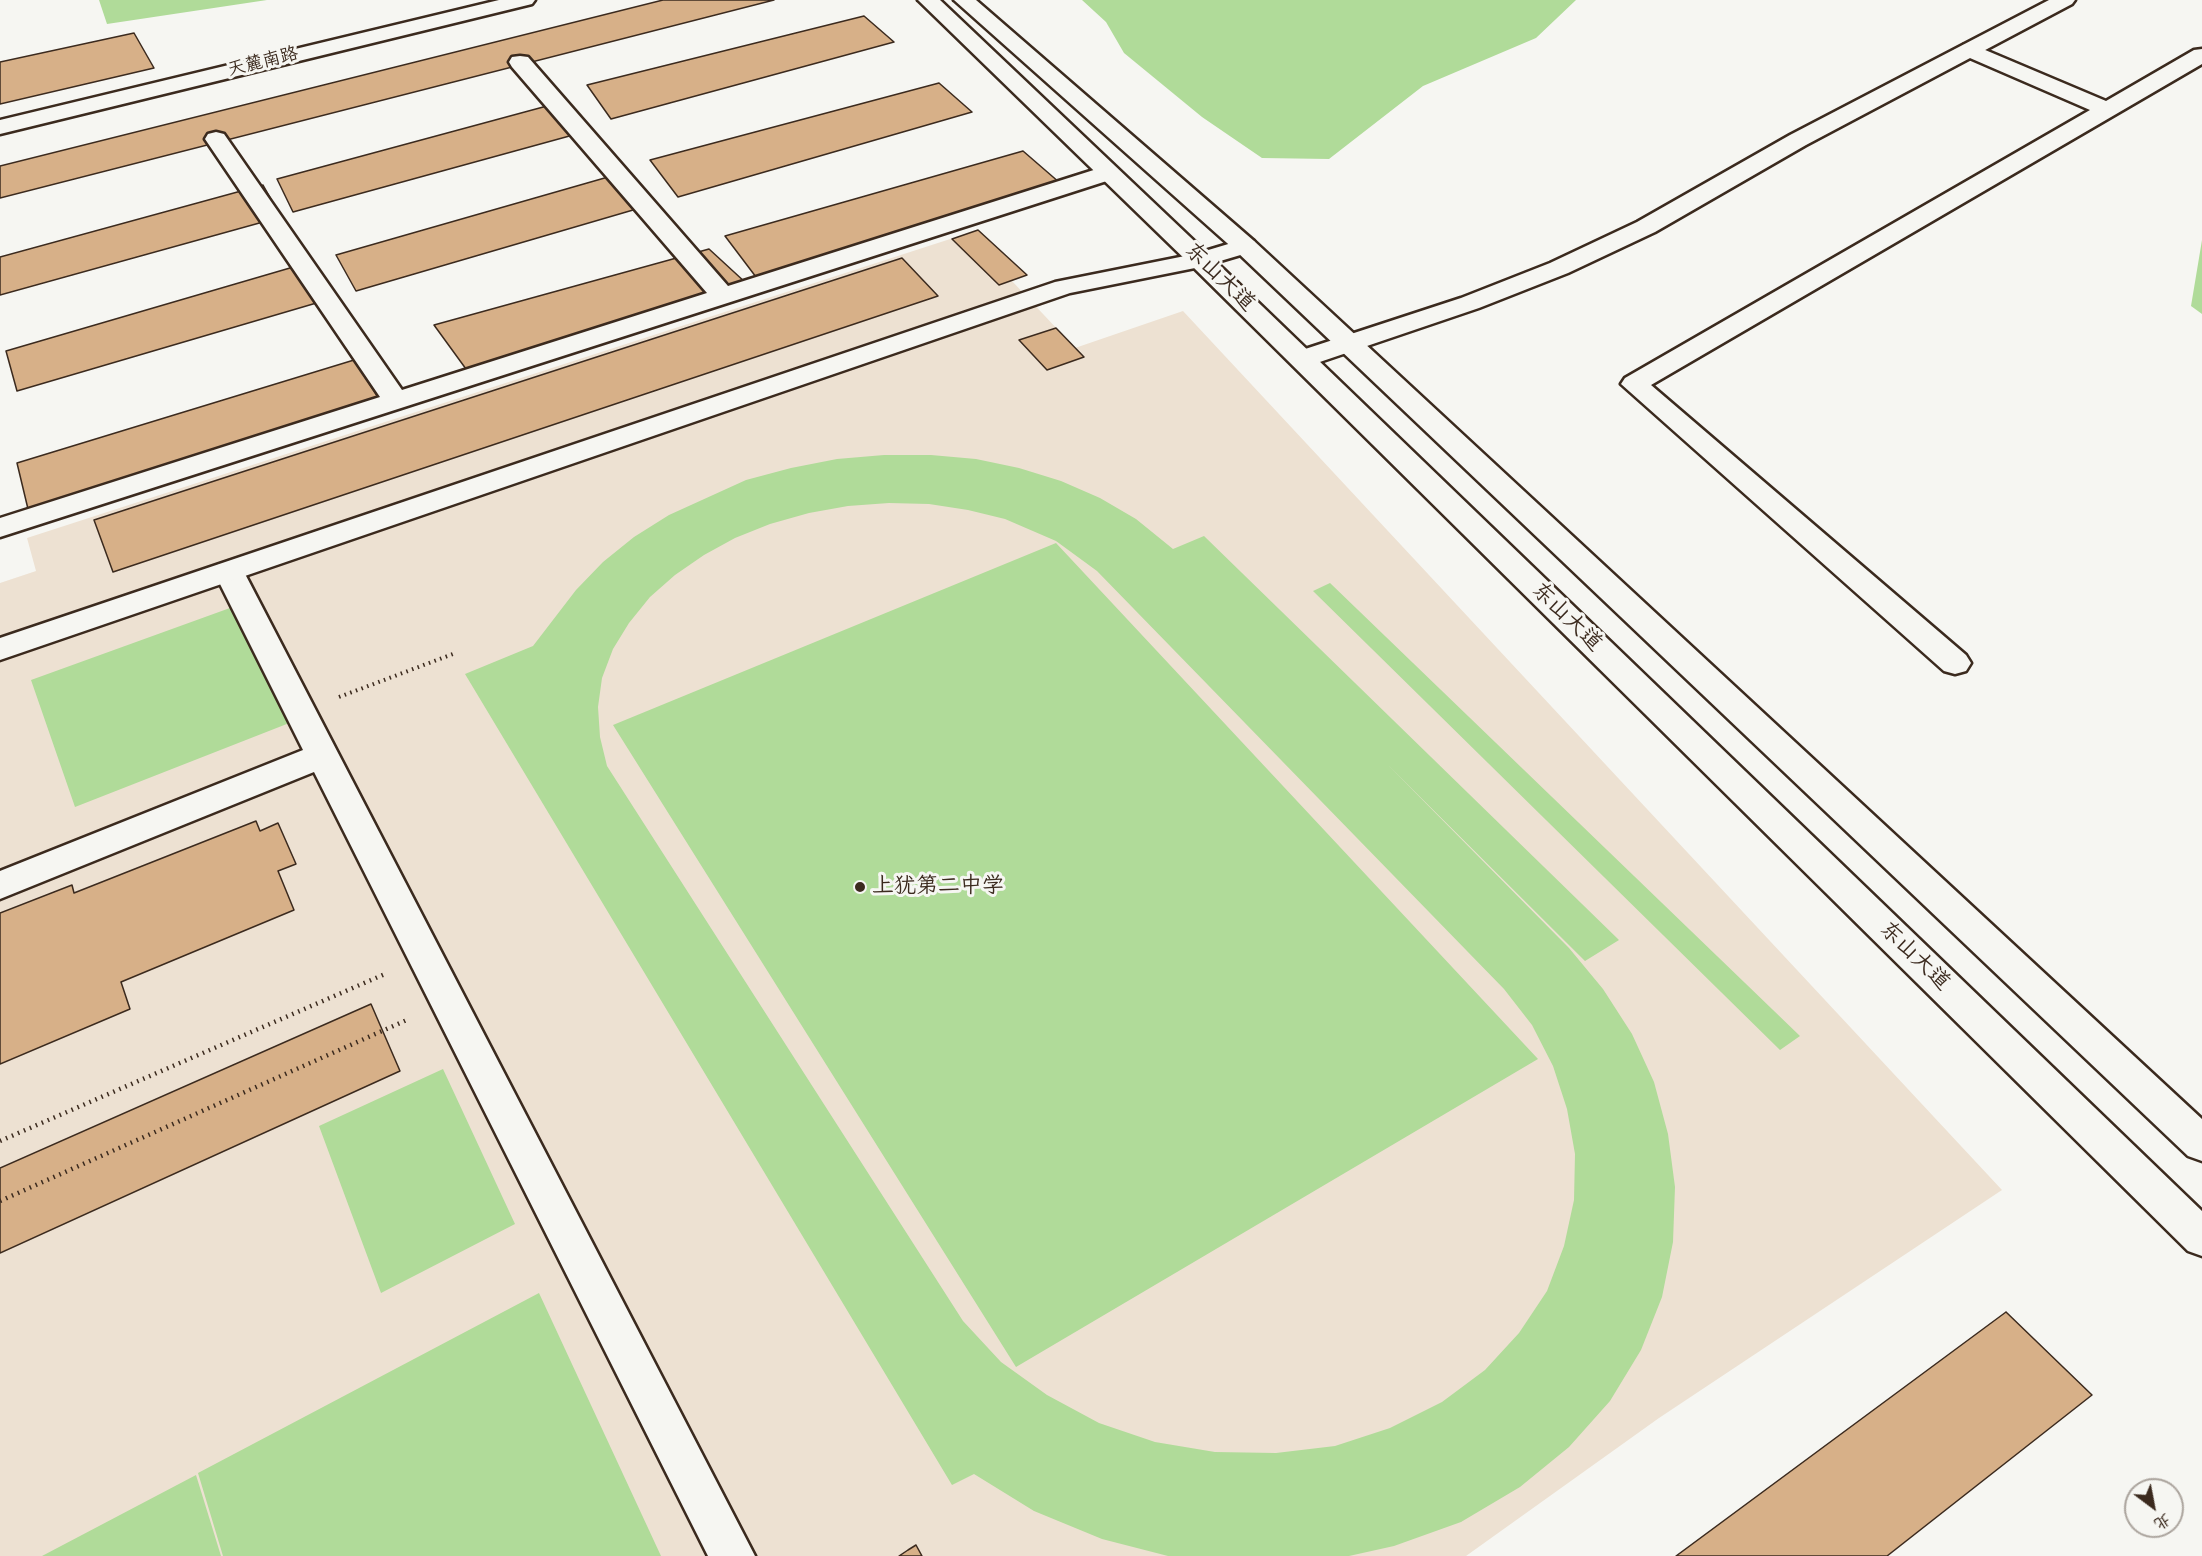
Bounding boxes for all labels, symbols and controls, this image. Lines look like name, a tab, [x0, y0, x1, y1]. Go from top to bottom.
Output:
street label: 天麓南路	[225, 44, 301, 82]
street label: 东山大道	[1178, 238, 1260, 318]
street label: 东山大道	[1525, 578, 1607, 658]
place label: 上犹第二中学	[872, 874, 1004, 900]
marker: 上犹第二中学	[853, 880, 867, 894]
street label: 东山大道	[1873, 917, 1955, 997]
north arrow	[2124, 1478, 2184, 1538]
text: 北	[2150, 1508, 2175, 1535]

